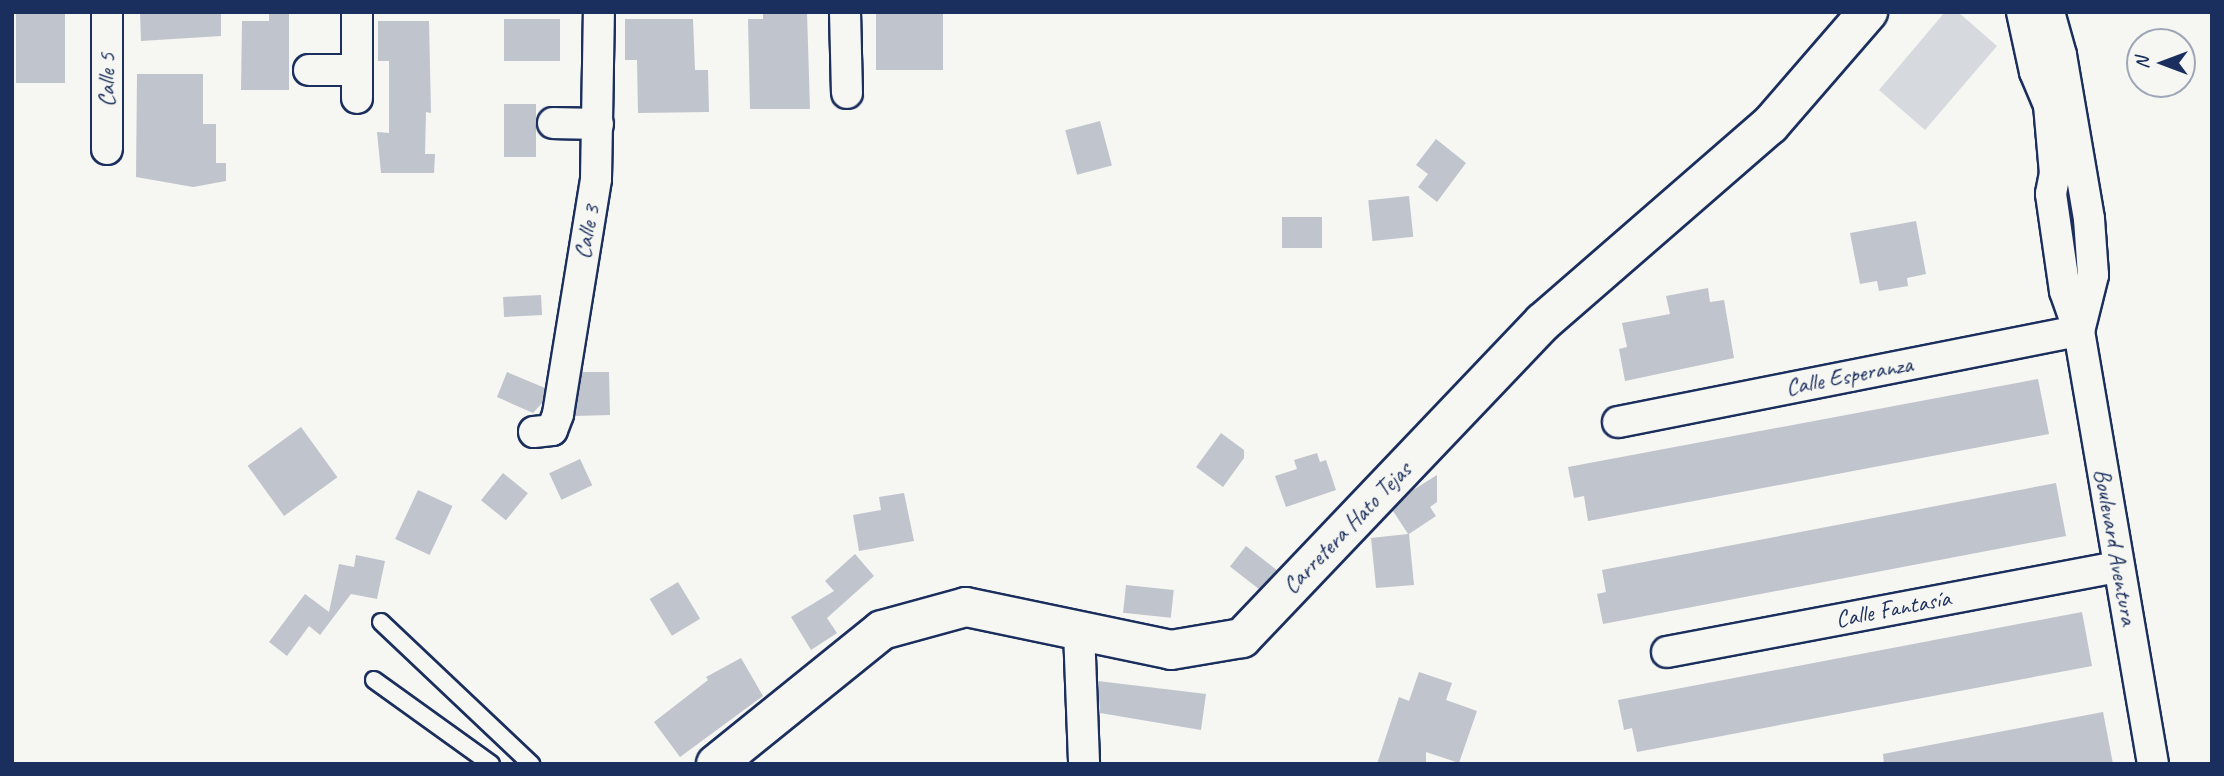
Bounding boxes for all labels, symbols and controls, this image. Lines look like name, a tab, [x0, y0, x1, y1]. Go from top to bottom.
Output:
north arrow	[2126, 28, 2196, 98]
street label: Calle 5	[93, 53, 121, 107]
text: N	[2130, 57, 2154, 69]
street label: Calle 3	[568, 203, 606, 261]
street label: Calle Esperanza	[1784, 350, 1914, 402]
street label: Carretera Hato Tejas	[1277, 456, 1417, 600]
street label: Boulevard Aventura	[2087, 467, 2143, 627]
street label: Calle Fantasía	[1833, 584, 1953, 634]

